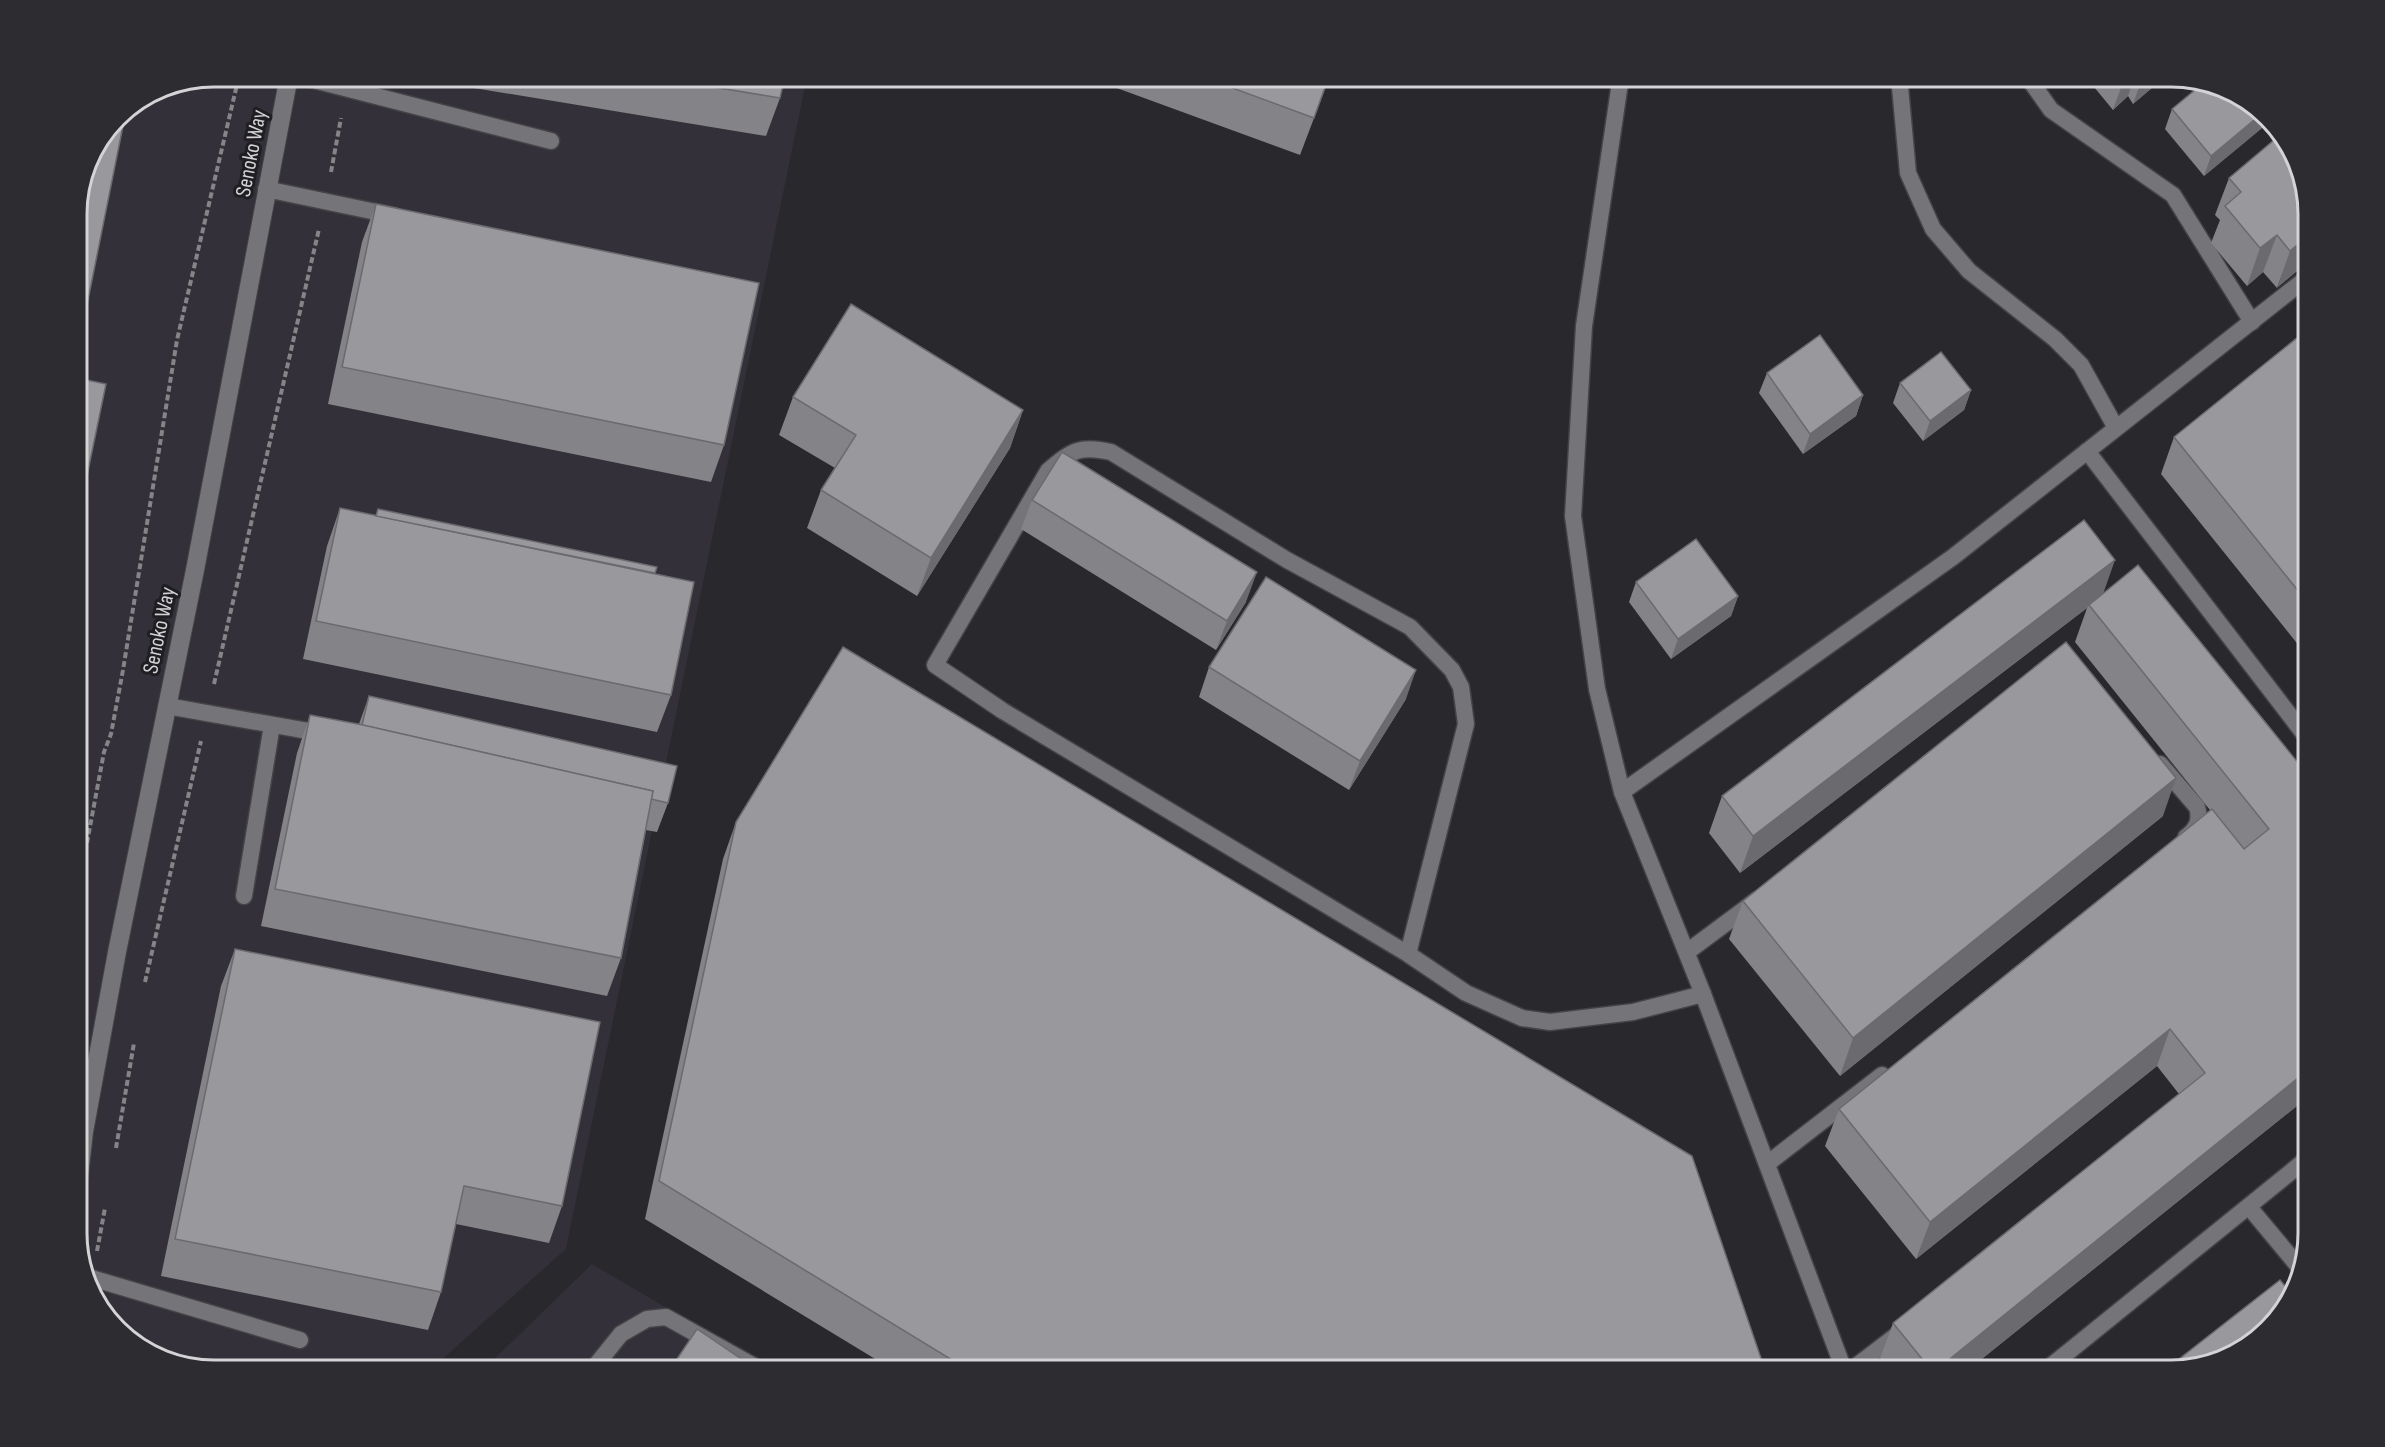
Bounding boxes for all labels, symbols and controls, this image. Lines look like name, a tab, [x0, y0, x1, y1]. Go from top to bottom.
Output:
street label: Senoko Way	[230, 107, 273, 199]
street label: Senoko Way	[137, 584, 182, 676]

